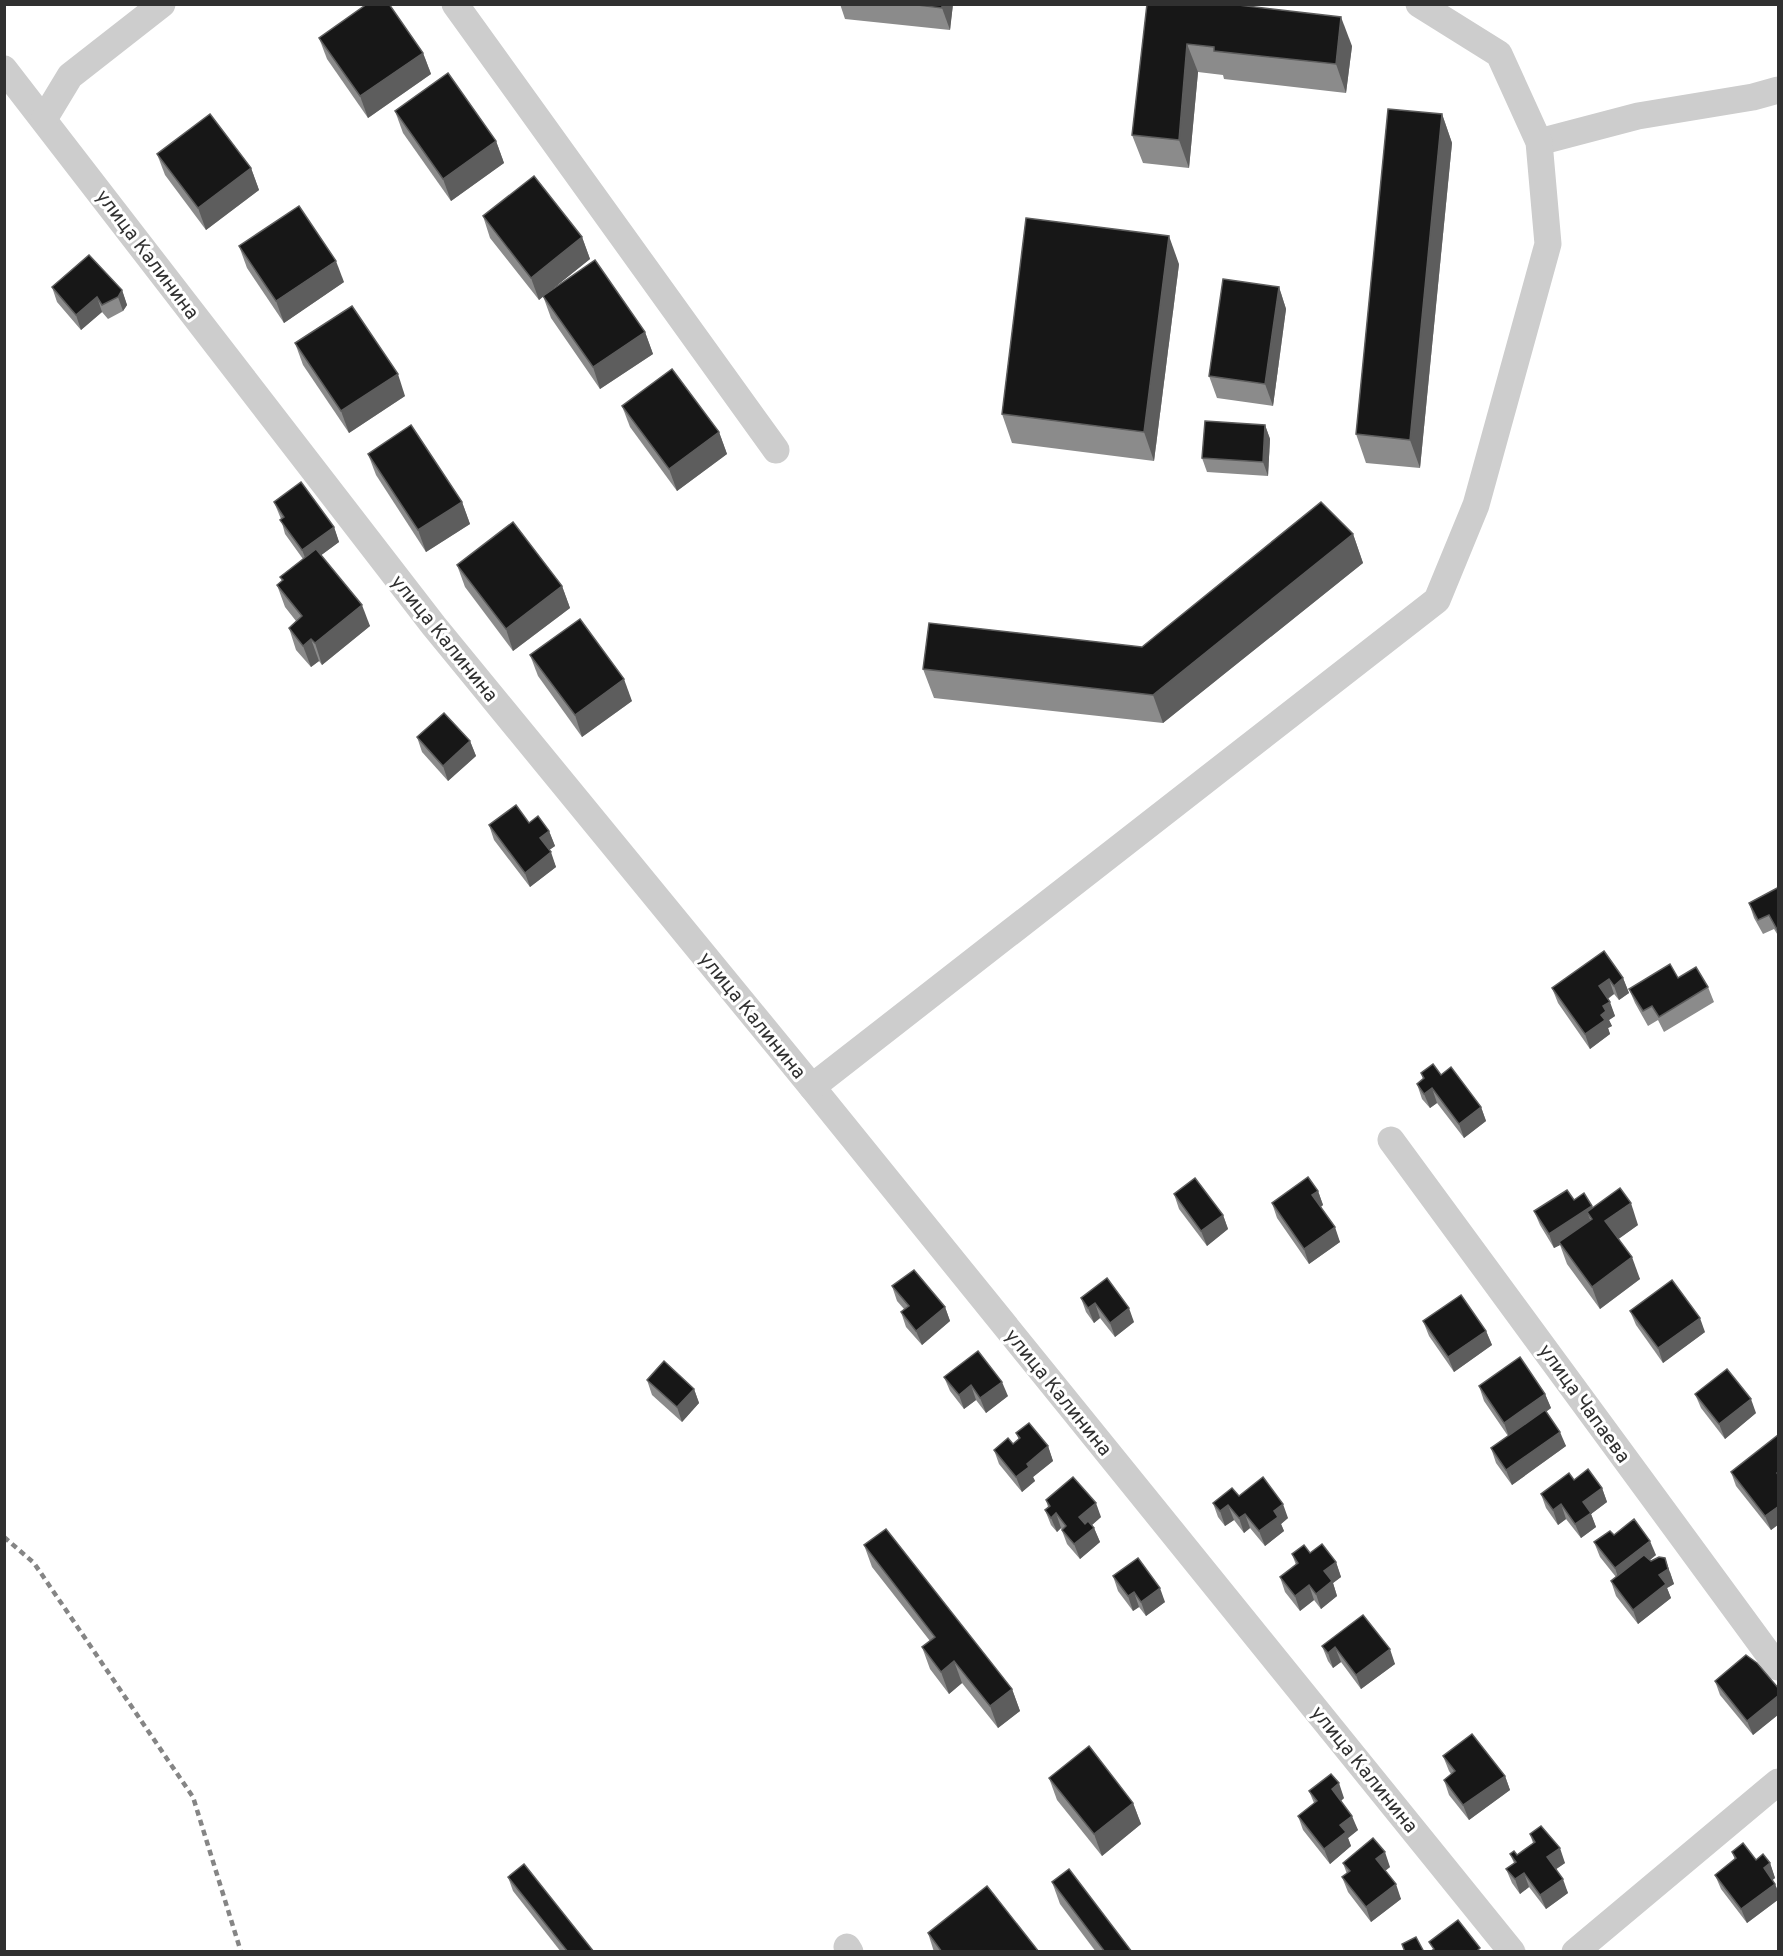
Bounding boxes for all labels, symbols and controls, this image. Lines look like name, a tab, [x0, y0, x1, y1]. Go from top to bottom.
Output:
street label: улица Калинина	[89, 185, 204, 326]
street label: улица Калинина	[384, 570, 503, 708]
street label: улица Калинина	[692, 947, 811, 1085]
street label: улица Калинина	[998, 1324, 1117, 1462]
street label: улица Чапаева	[1531, 1339, 1635, 1469]
street label: улица Калинина	[1304, 1701, 1423, 1839]

